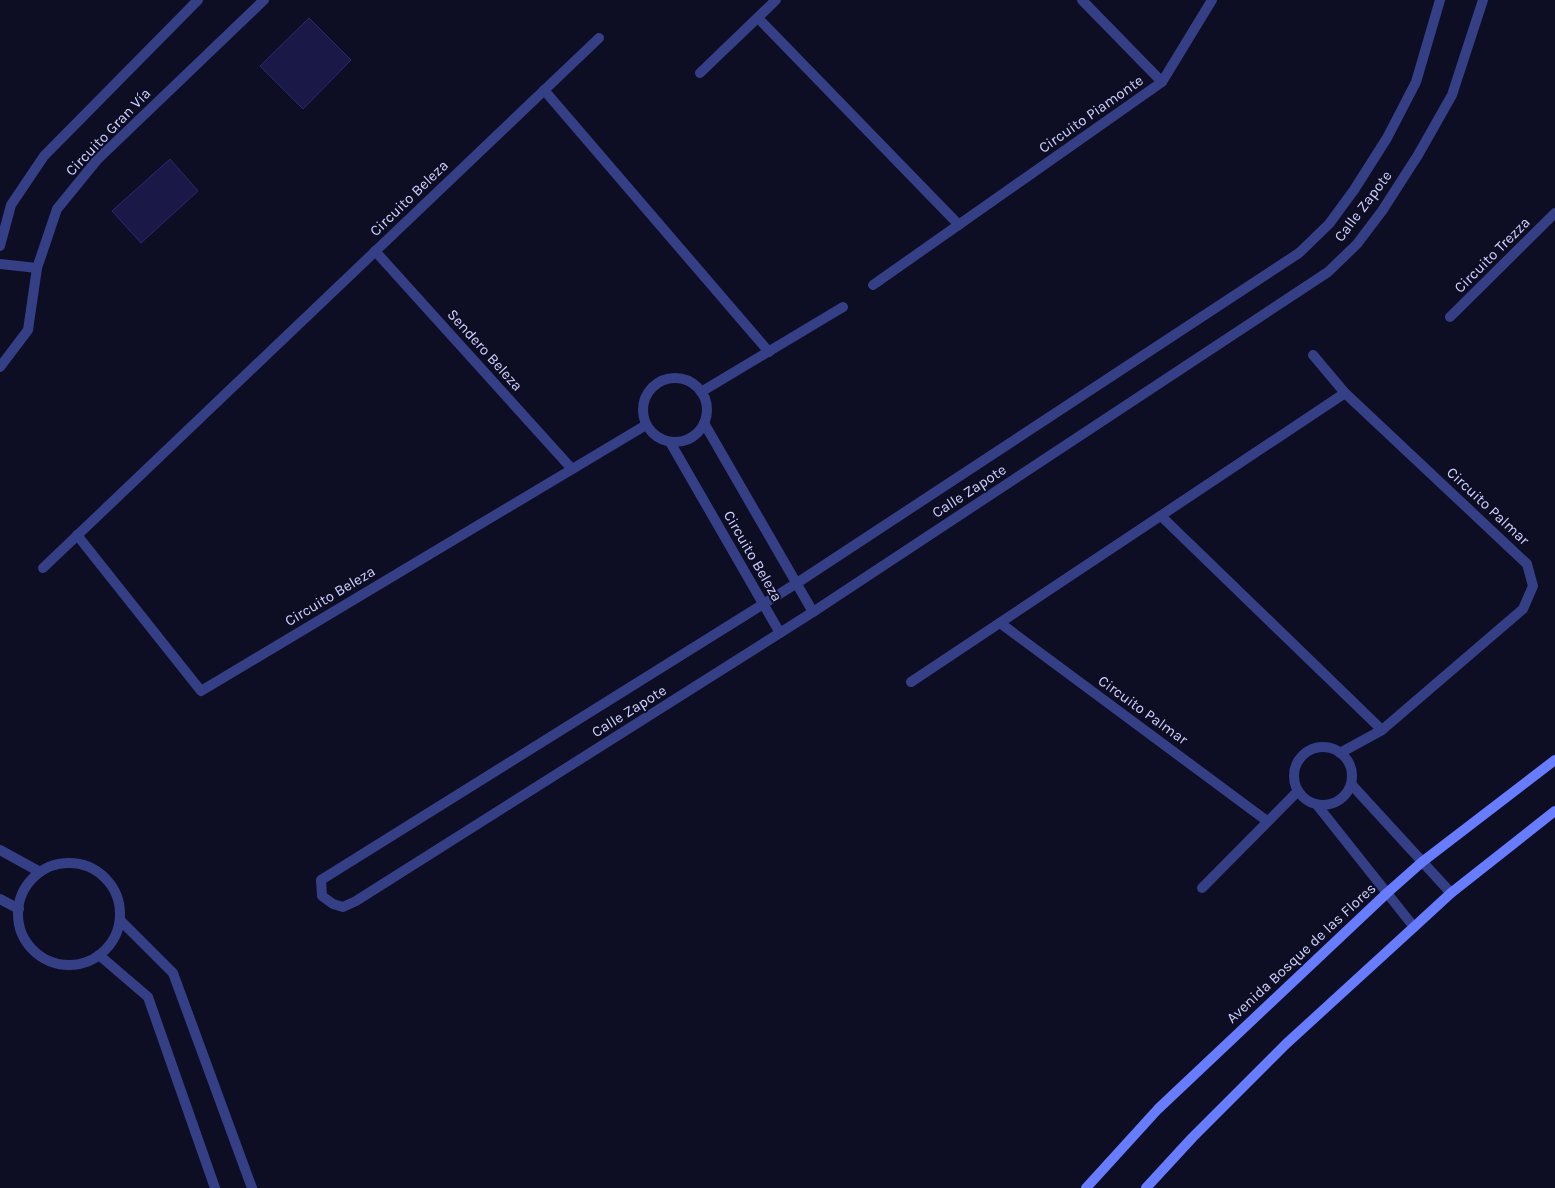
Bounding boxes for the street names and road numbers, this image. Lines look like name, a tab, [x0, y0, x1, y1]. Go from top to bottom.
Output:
street label: Circuito Piamonte	[1035, 71, 1147, 157]
street label: Circuito Gran Vía	[62, 84, 154, 180]
street label: Circuito Beleza	[366, 156, 452, 240]
street label: Calle Zapote	[1330, 167, 1396, 245]
street label: Circuito Trezza	[1450, 213, 1534, 297]
street label: Sendero Beleza	[444, 305, 526, 395]
street label: Calle Zapote	[929, 460, 1009, 522]
street label: Circuito Palmar	[1443, 463, 1533, 549]
street label: Circuito Beleza	[720, 507, 786, 605]
street label: Circuito Beleza	[282, 562, 378, 630]
street label: Circuito Palmar	[1095, 671, 1192, 749]
street label: Calle Zapote	[588, 681, 670, 741]
street label: Avenida Bosque de las Flores	[1223, 879, 1379, 1027]

